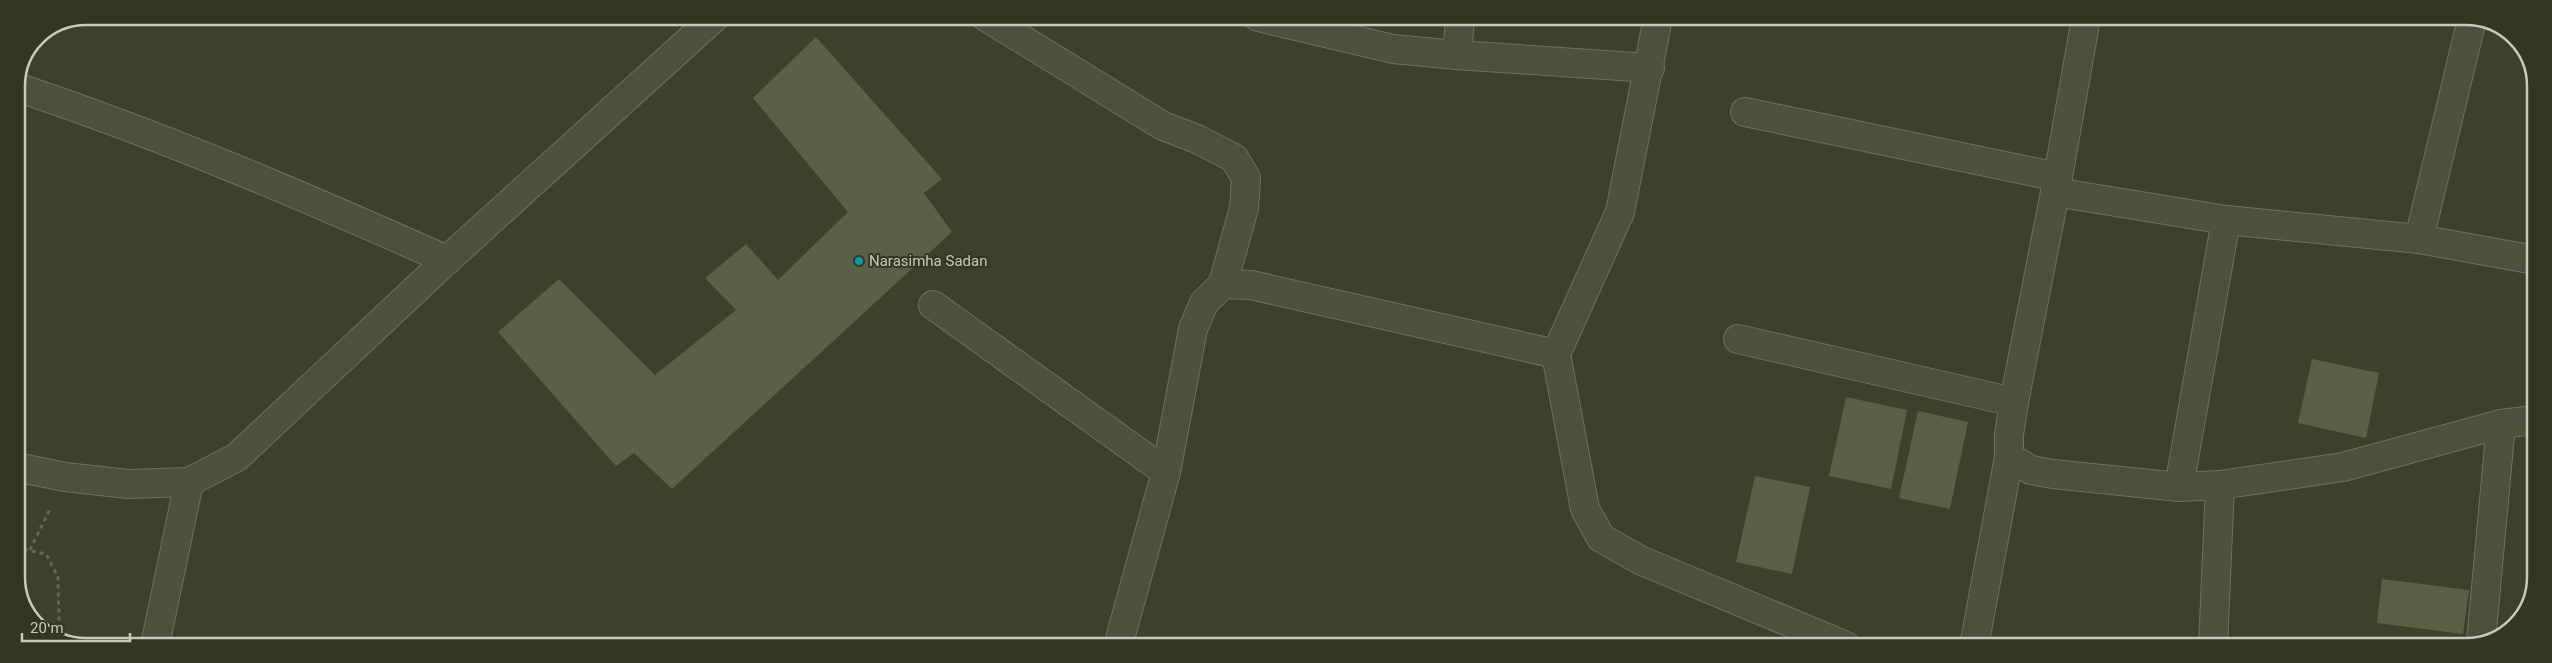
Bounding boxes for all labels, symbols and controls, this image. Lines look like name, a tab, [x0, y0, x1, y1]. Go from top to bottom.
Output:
place label: Narasimha Sadan	[869, 252, 987, 270]
marker: Narasimha Sadan	[853, 255, 865, 267]
scale bar	[22, 610, 130, 642]
text: 20 m	[30, 619, 64, 637]

